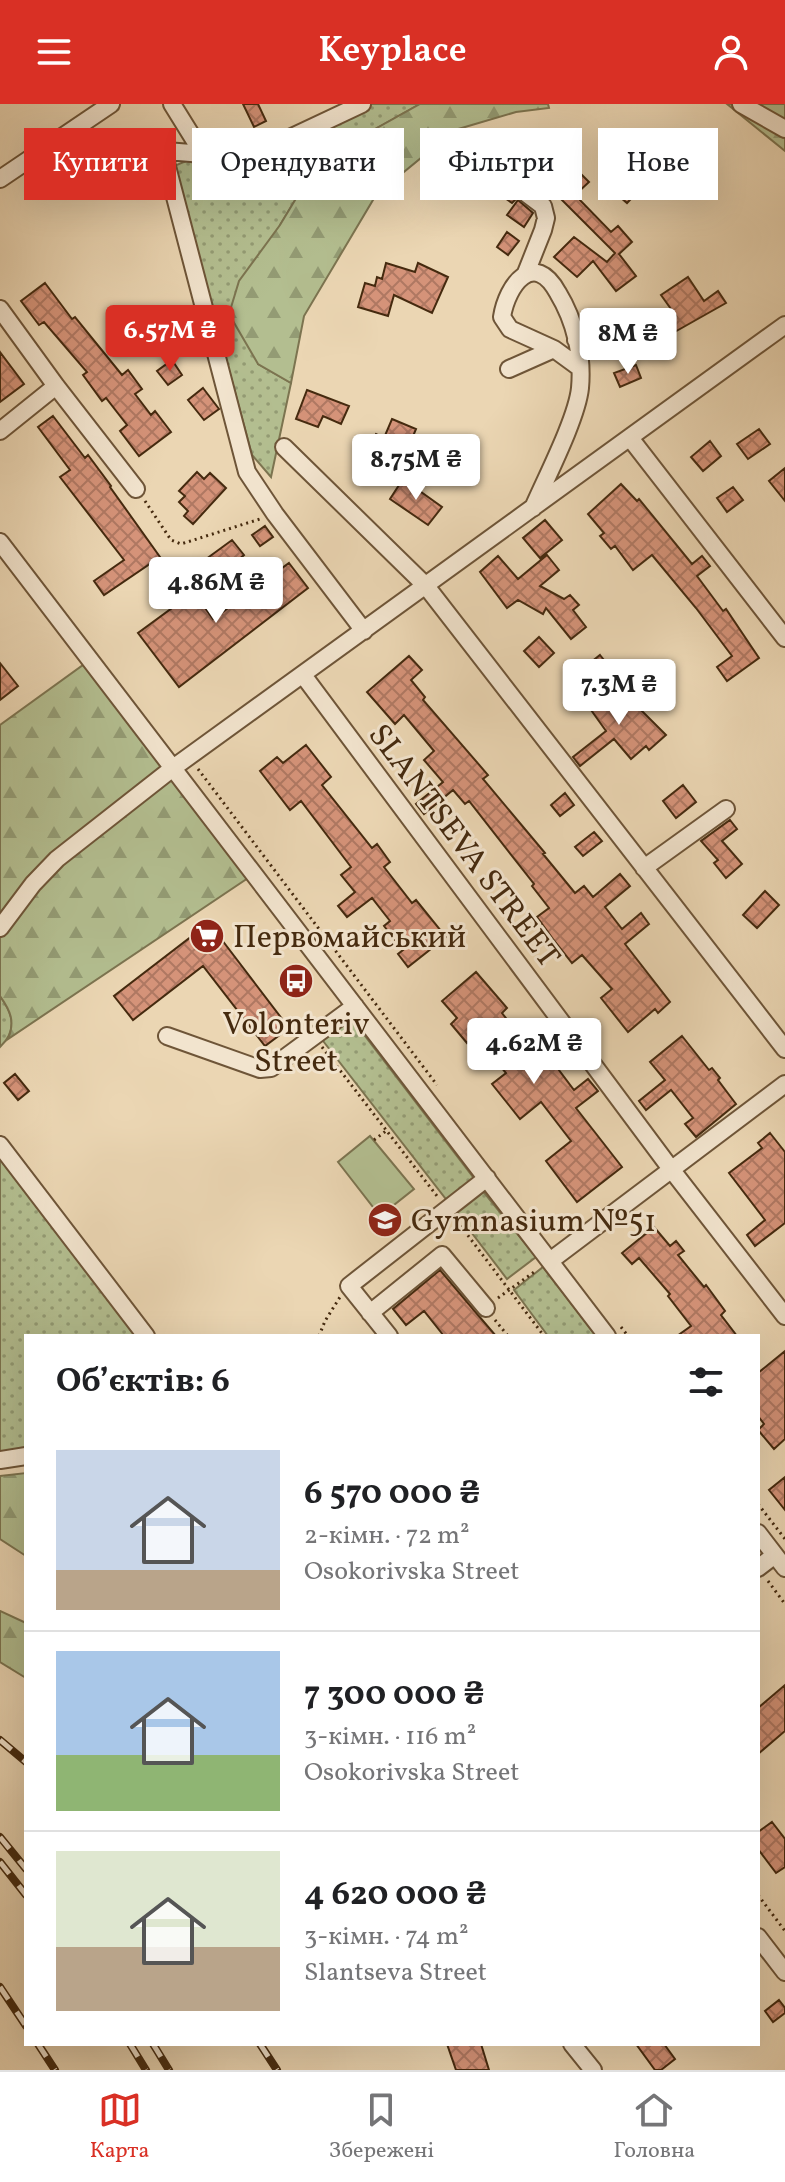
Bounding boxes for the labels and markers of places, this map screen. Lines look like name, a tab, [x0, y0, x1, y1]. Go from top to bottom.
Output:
pin: 6.57M ₴	[96, 305, 244, 373]
pin: 8M ₴	[581, 308, 675, 376]
pin: 8.75M ₴	[342, 434, 490, 502]
pin: 4.86M ₴	[142, 557, 290, 625]
pin: 7.3M ₴	[554, 659, 684, 727]
supermarket icon: Первомайський	[188, 917, 226, 955]
place label: Первомайський	[233, 917, 466, 961]
bus stop icon: Volonteriv Street	[277, 962, 315, 1000]
place label: Volonteriv Street	[222, 1004, 370, 1085]
pin: 4.62M ₴	[460, 1018, 608, 1086]
school or university icon: Gymnasium №51	[366, 1201, 404, 1239]
place label: Gymnasium №51	[411, 1201, 656, 1245]

